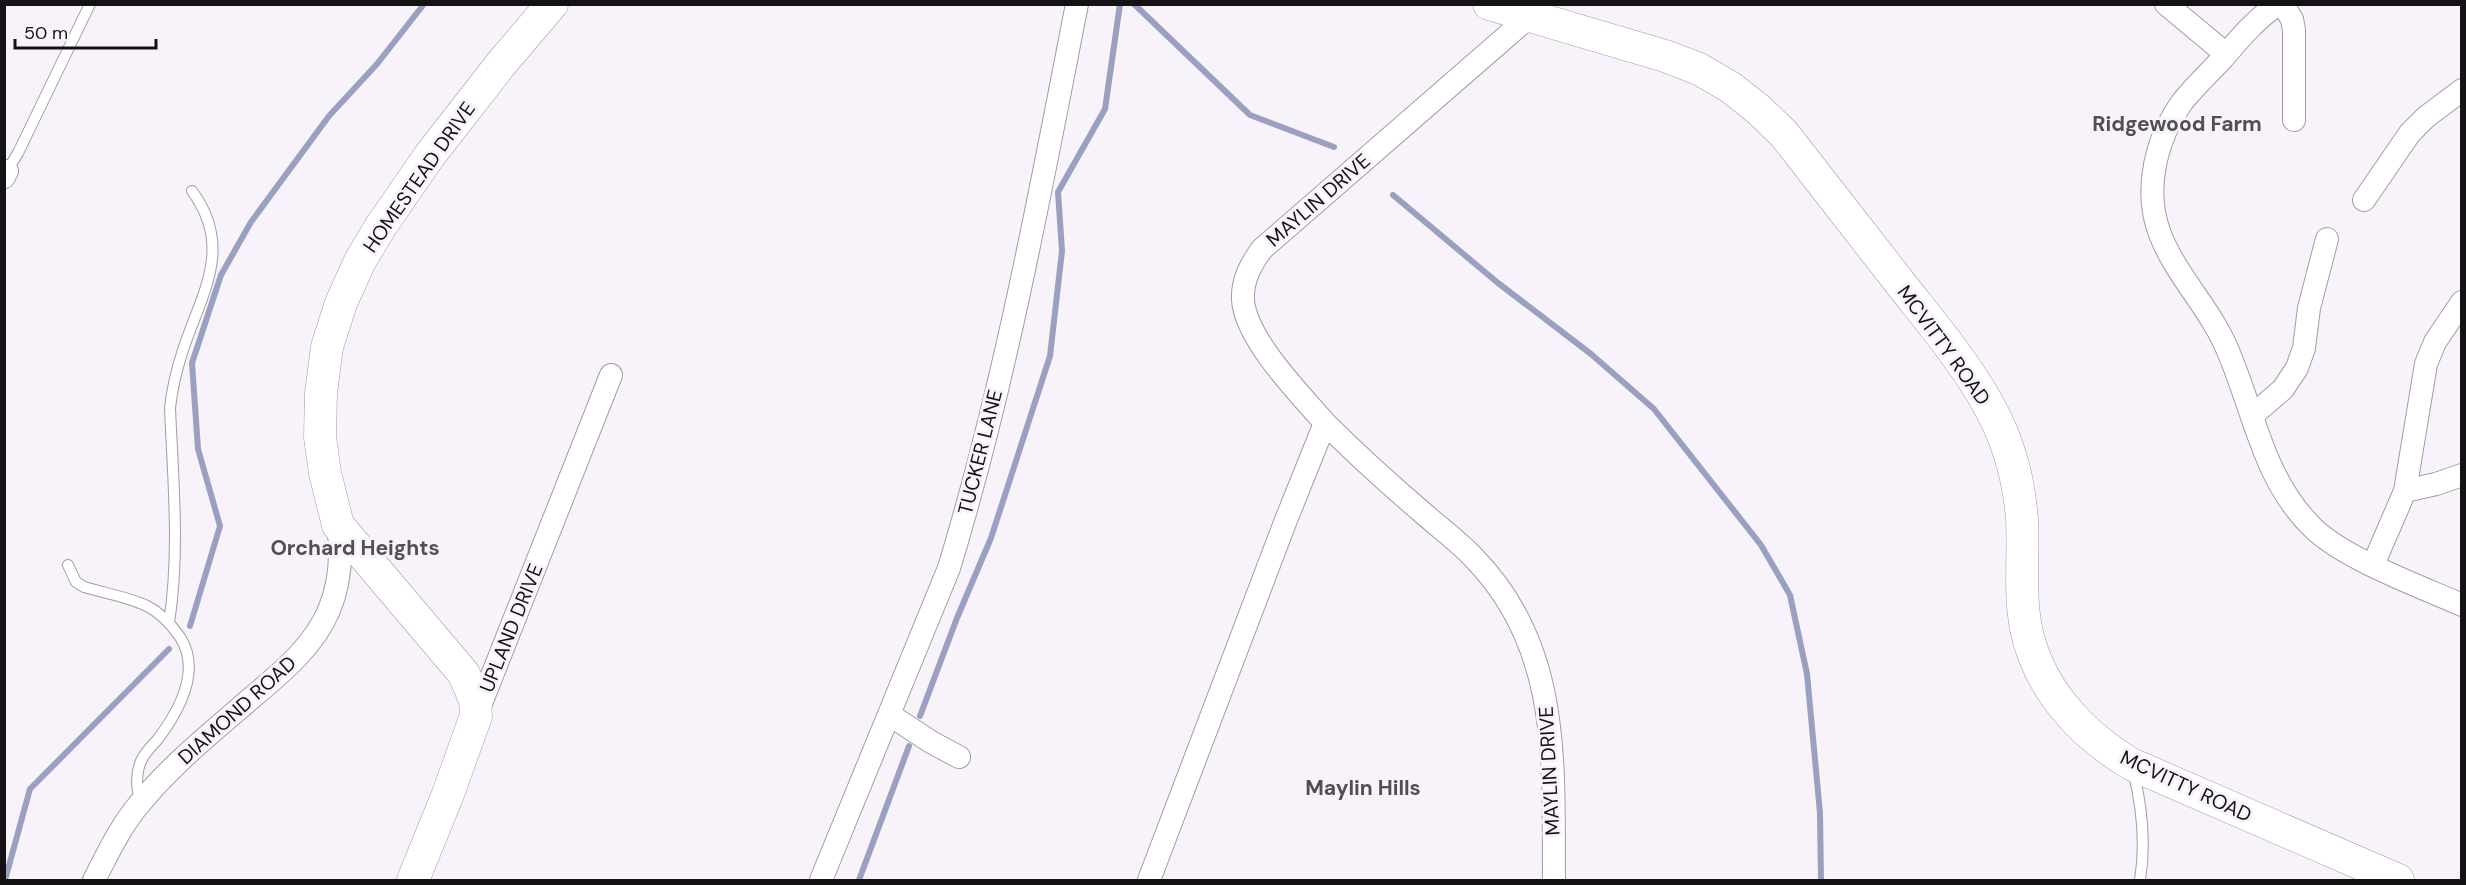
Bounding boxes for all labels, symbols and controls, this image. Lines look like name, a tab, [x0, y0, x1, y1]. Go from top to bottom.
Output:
scale bar	[15, 12, 156, 50]
text: 50 m	[24, 21, 68, 45]
street label: HOMESTEAD DRIVE	[357, 96, 481, 258]
district label: Ridgewood Farm	[2092, 110, 2262, 138]
street label: MAYLIN DRIVE	[1261, 148, 1375, 252]
street label: MCVITTY ROAD	[1892, 280, 1996, 410]
street label: TUCKER LANE	[952, 387, 1008, 517]
district label: Orchard Heights	[270, 534, 440, 562]
street label: UPLAND DRIVE	[473, 560, 549, 696]
street label: DIAMOND ROAD	[172, 650, 302, 770]
street label: MAYLIN DRIVE	[1533, 706, 1565, 836]
street label: MCVITTY ROAD	[2116, 744, 2256, 828]
district label: Maylin Hills	[1305, 774, 1421, 802]

